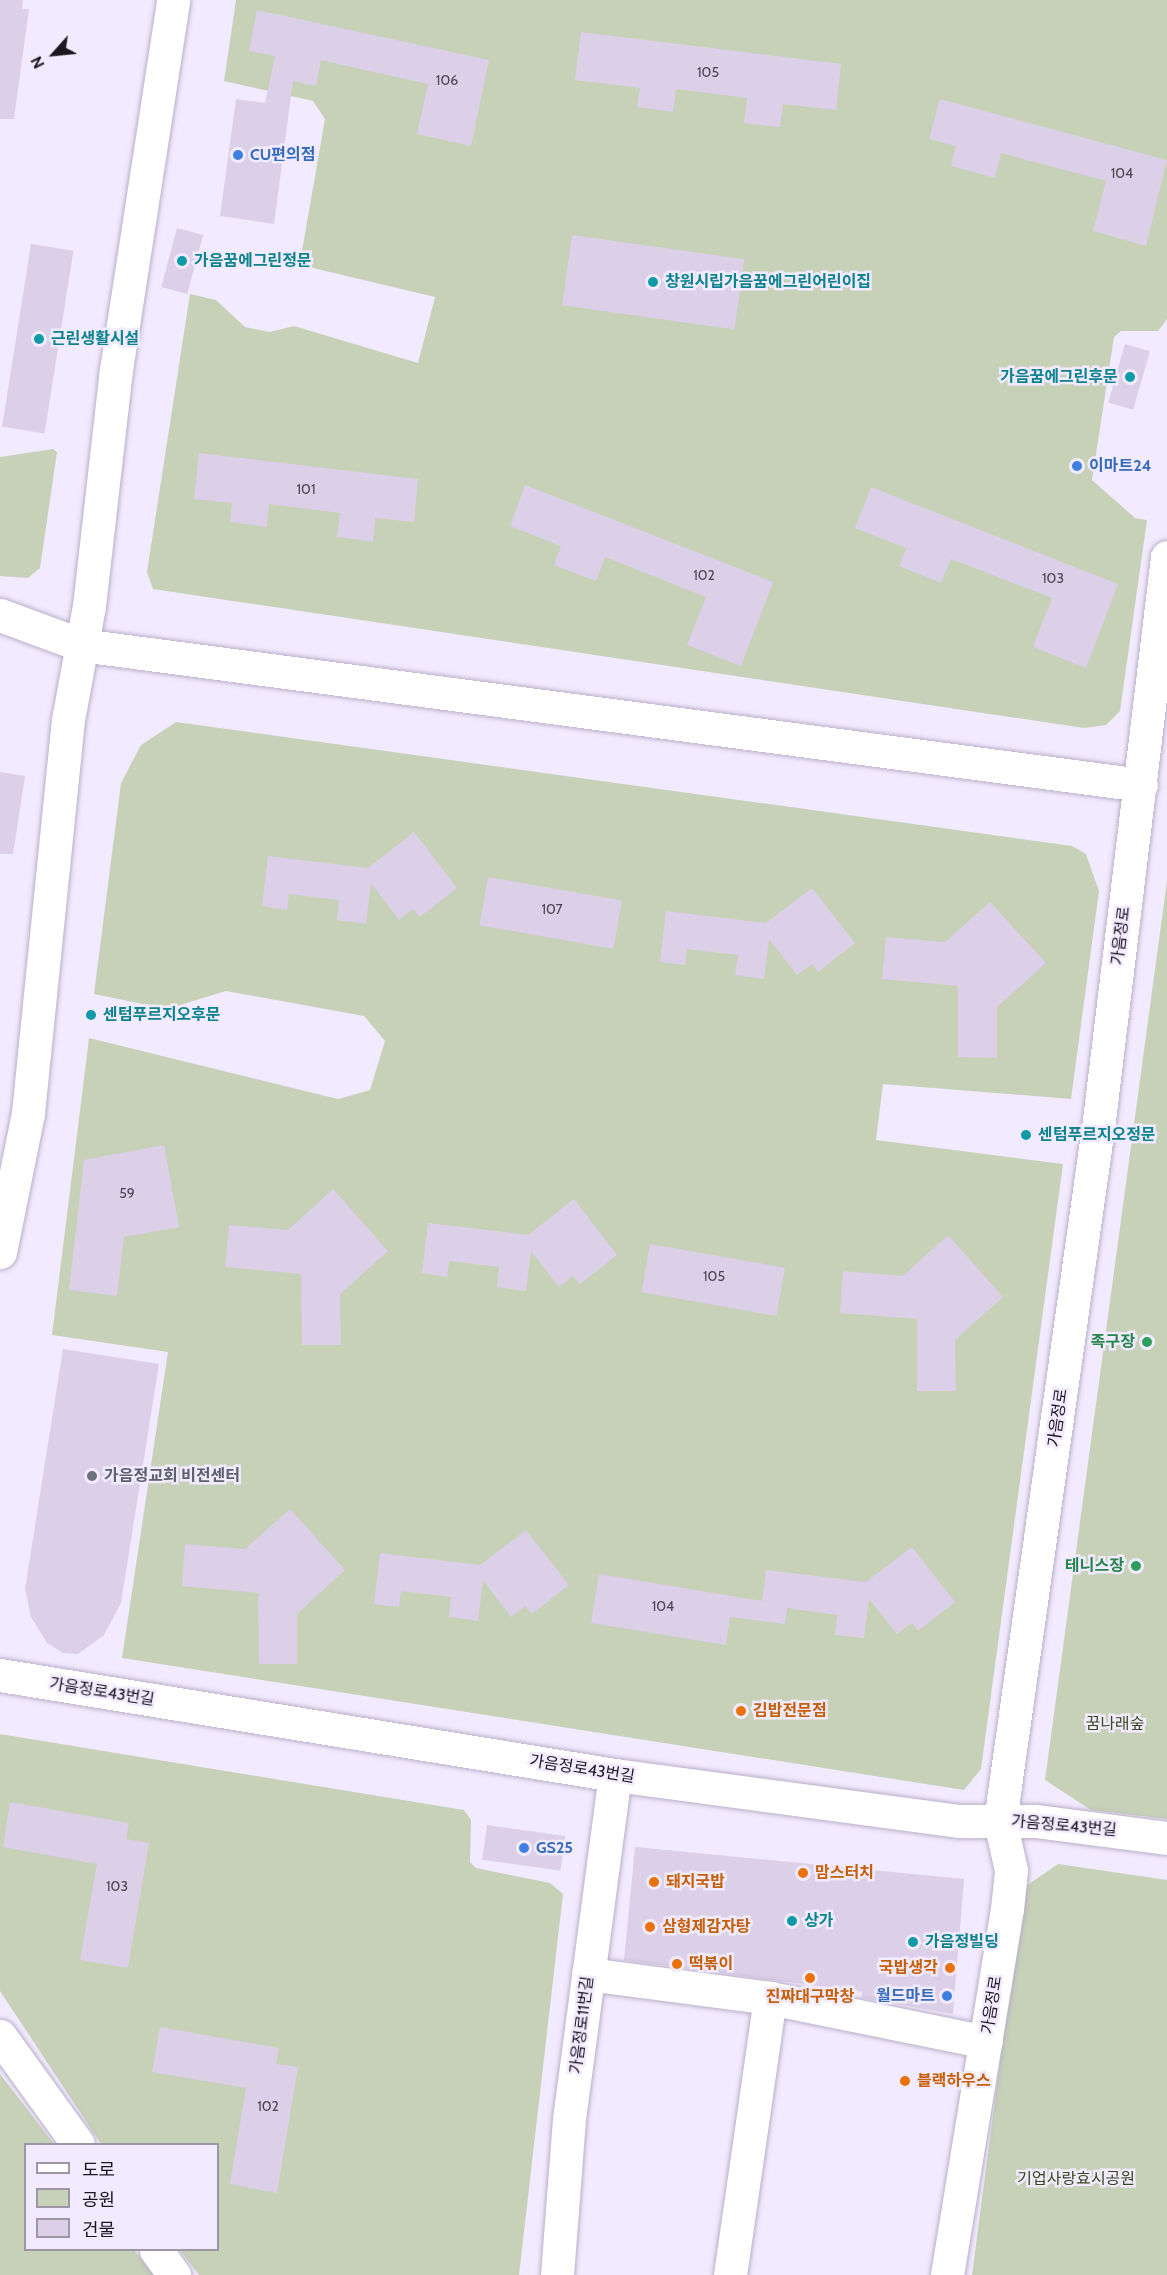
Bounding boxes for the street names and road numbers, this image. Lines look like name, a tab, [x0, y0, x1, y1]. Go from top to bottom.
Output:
street label: 가음정로	[1108, 906, 1134, 966]
street label: 가음정로	[1044, 1388, 1072, 1448]
street label: 가음정로43번길	[48, 1674, 156, 1710]
street label: 가음정로43번길	[528, 1751, 636, 1787]
street label: 가음정로43번길	[1010, 1812, 1118, 1840]
street label: 가음정로	[978, 1974, 1006, 2036]
street label: 가음정로11번길	[566, 1975, 598, 2075]

